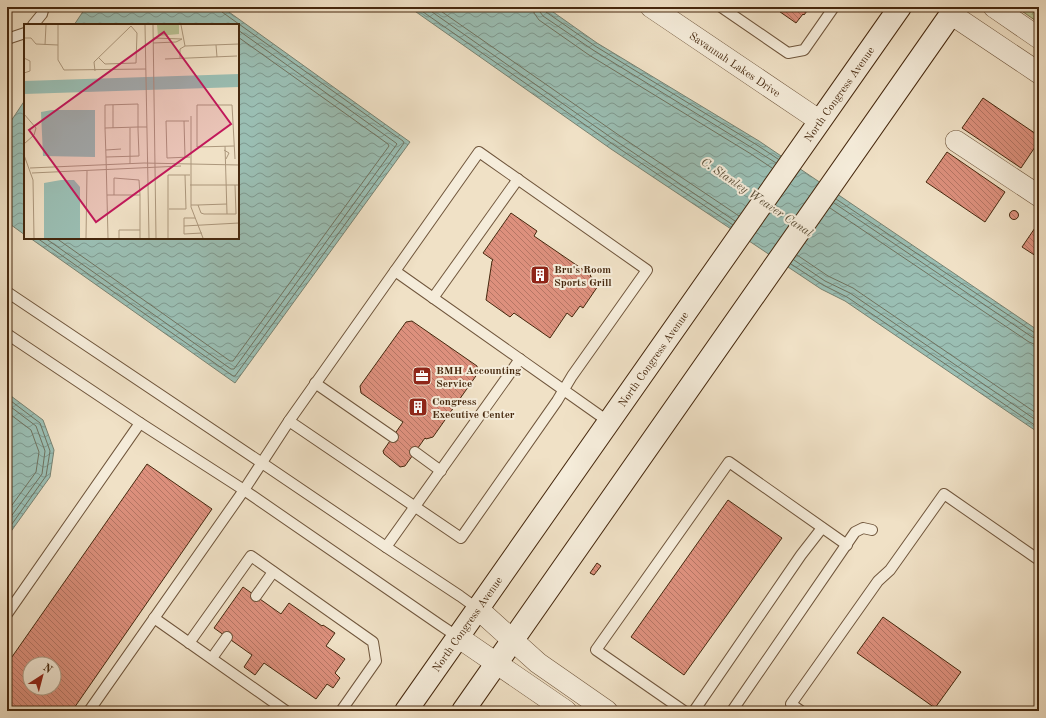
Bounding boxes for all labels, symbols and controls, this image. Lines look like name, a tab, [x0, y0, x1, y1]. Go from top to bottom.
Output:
inset map	[24, 24, 239, 239]
street label: Savannah Lakes Drive	[687, 31, 782, 100]
street label: North Congress Avenue	[803, 45, 877, 144]
water label: C. Stanley Weaver Canal	[699, 156, 815, 240]
building icon: Bru's Room Sports Grill	[529, 264, 551, 286]
place label: Bru's Room Sports Grill	[554, 265, 612, 289]
street label: North Congress Avenue	[617, 310, 691, 409]
office icon: BMH Accounting Service	[411, 365, 433, 387]
place label: BMH Accounting Service	[436, 366, 521, 390]
building icon: Congress Executive Center	[407, 396, 429, 418]
place label: Congress Executive Center	[432, 397, 515, 421]
street label: North Congress Avenue	[431, 575, 505, 674]
north arrow	[22, 656, 62, 696]
text: N	[40, 662, 54, 676]

